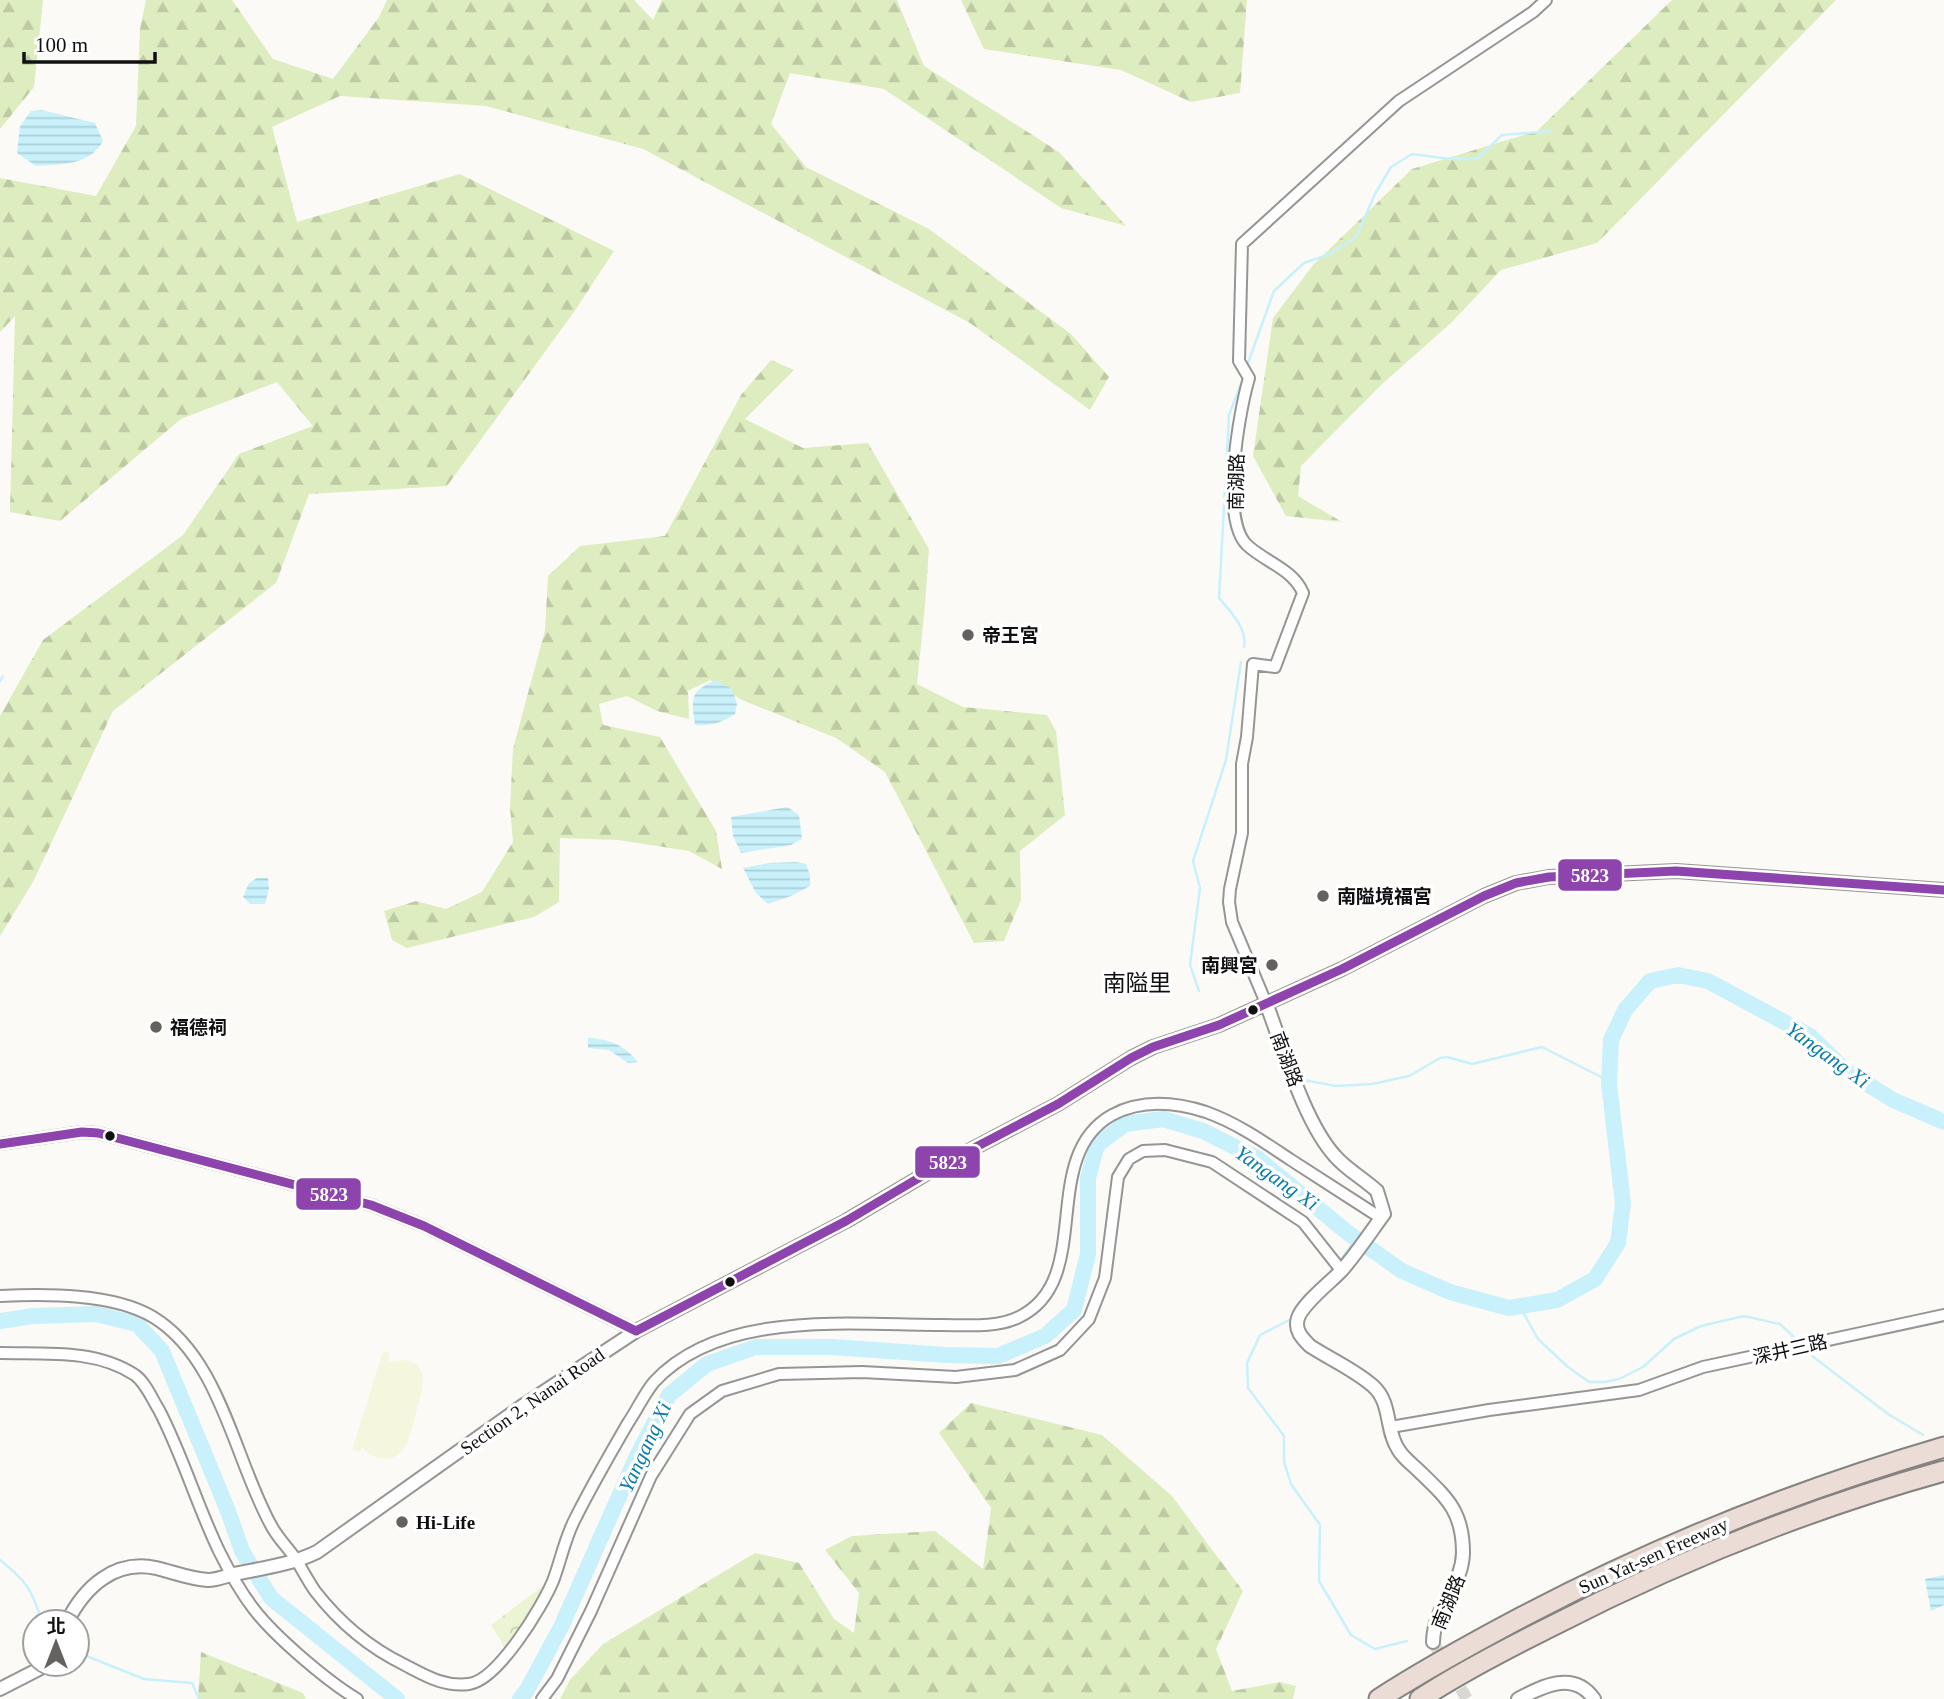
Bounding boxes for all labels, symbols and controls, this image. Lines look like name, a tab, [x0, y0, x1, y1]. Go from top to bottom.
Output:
scale bar	[24, 21, 156, 65]
text: 100 m	[35, 33, 88, 57]
street label: 南湖路	[1226, 453, 1247, 511]
place label: 帝王宮	[982, 625, 1039, 646]
marker: 帝王宮	[960, 627, 976, 643]
line badge: 5823	[1557, 858, 1623, 892]
text: 5823	[1571, 865, 1609, 886]
place label: 南隘境福宮	[1337, 886, 1432, 907]
marker: 南隘境福宮	[1315, 888, 1331, 904]
place label: 南興宮	[1201, 955, 1258, 976]
marker: 南興宮	[1264, 957, 1280, 973]
district label: 南隘里	[1103, 971, 1172, 996]
unlabelled marker	[1246, 1003, 1260, 1017]
place label: 福德祠	[170, 1017, 227, 1038]
water label: Yangang Xi	[1782, 1017, 1874, 1093]
marker: 福德祠	[148, 1019, 164, 1035]
street label: 南湖路	[1267, 1029, 1307, 1090]
unlabelled marker	[103, 1129, 117, 1143]
water label: Yangang Xi	[1231, 1140, 1324, 1216]
line badge: 5823	[914, 1145, 981, 1179]
text: 5823	[929, 1152, 967, 1173]
line badge: 5823	[295, 1177, 362, 1211]
text: 5823	[310, 1184, 348, 1205]
unlabelled marker	[723, 1275, 737, 1289]
street label: 深井三路	[1751, 1331, 1830, 1368]
street label: Section 2, Nanai Road	[456, 1343, 609, 1459]
water label: Yangang Xi	[614, 1398, 676, 1496]
place label: Hi-Life	[416, 1512, 475, 1533]
street label: Sun Yat-sen Freeway	[1575, 1513, 1731, 1598]
marker: Hi-Life	[394, 1514, 410, 1530]
street label: 南湖路	[1428, 1572, 1469, 1633]
north arrow	[21, 1608, 91, 1678]
text: 北	[46, 1616, 66, 1637]

